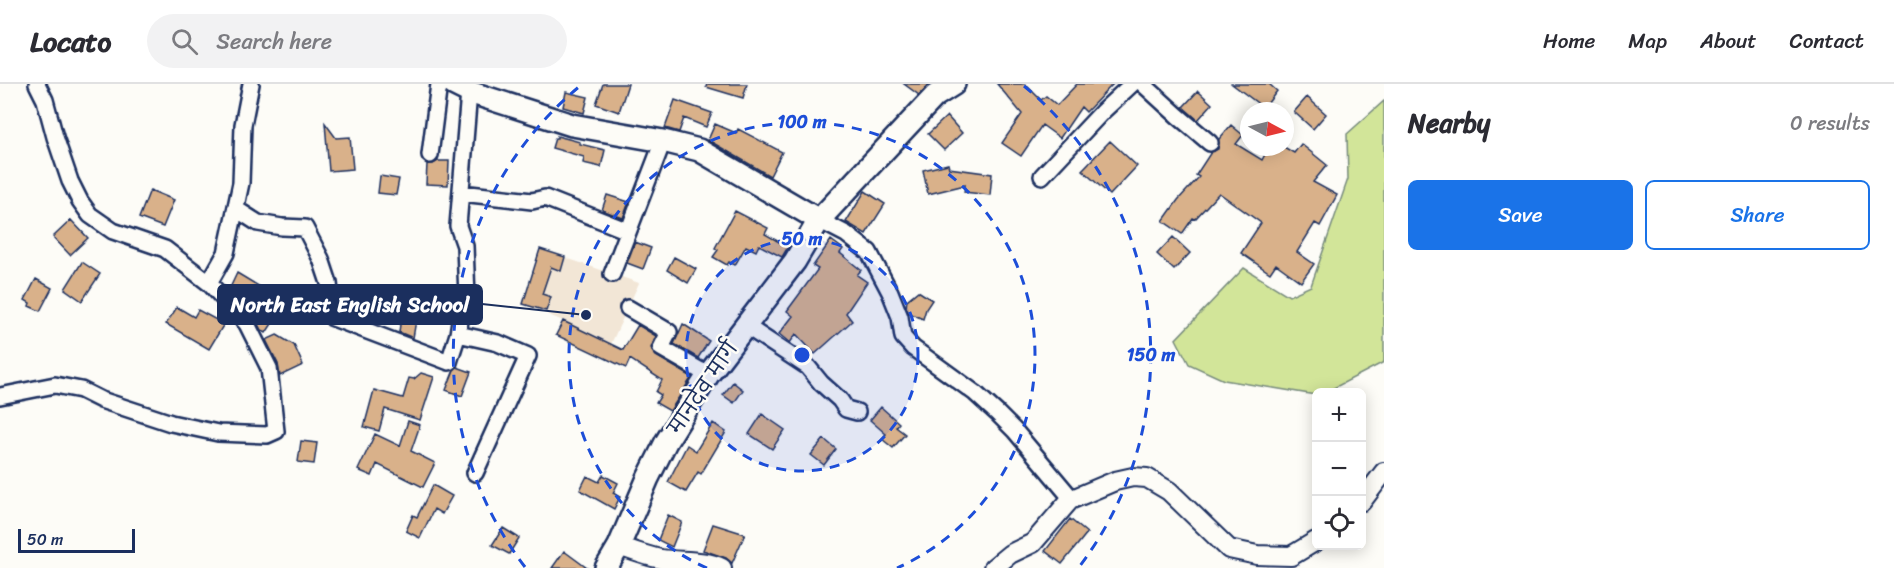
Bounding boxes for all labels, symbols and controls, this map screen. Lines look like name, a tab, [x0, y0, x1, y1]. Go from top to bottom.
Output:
search box	[147, 14, 567, 68]
text: Locato	[30, 17, 111, 66]
text: Search here	[216, 22, 332, 61]
text: Home	[1543, 22, 1595, 60]
text: Map	[1628, 22, 1667, 60]
text: About	[1700, 22, 1757, 60]
text: Contact	[1790, 22, 1864, 60]
icon: search	[168, 25, 201, 58]
text: Nearby	[1408, 100, 1490, 146]
north arrow	[1240, 102, 1294, 156]
text: 100 m	[778, 106, 827, 138]
text: 0 results	[1790, 106, 1870, 141]
button: Save	[1408, 180, 1633, 250]
button: Share	[1645, 180, 1870, 250]
text: 50 m	[782, 223, 823, 255]
callout: North East English School	[218, 285, 482, 324]
text: North East English School	[230, 286, 470, 324]
street label: मानदेव मार्ग	[658, 333, 748, 443]
text: 150 m	[1127, 339, 1175, 371]
centre of rings	[792, 345, 812, 365]
map controls	[1312, 388, 1366, 550]
button: +	[1312, 388, 1366, 442]
button: −	[1312, 442, 1366, 496]
button: locate	[1312, 496, 1366, 550]
text: 50 m	[27, 525, 63, 554]
scale bar	[18, 526, 135, 554]

